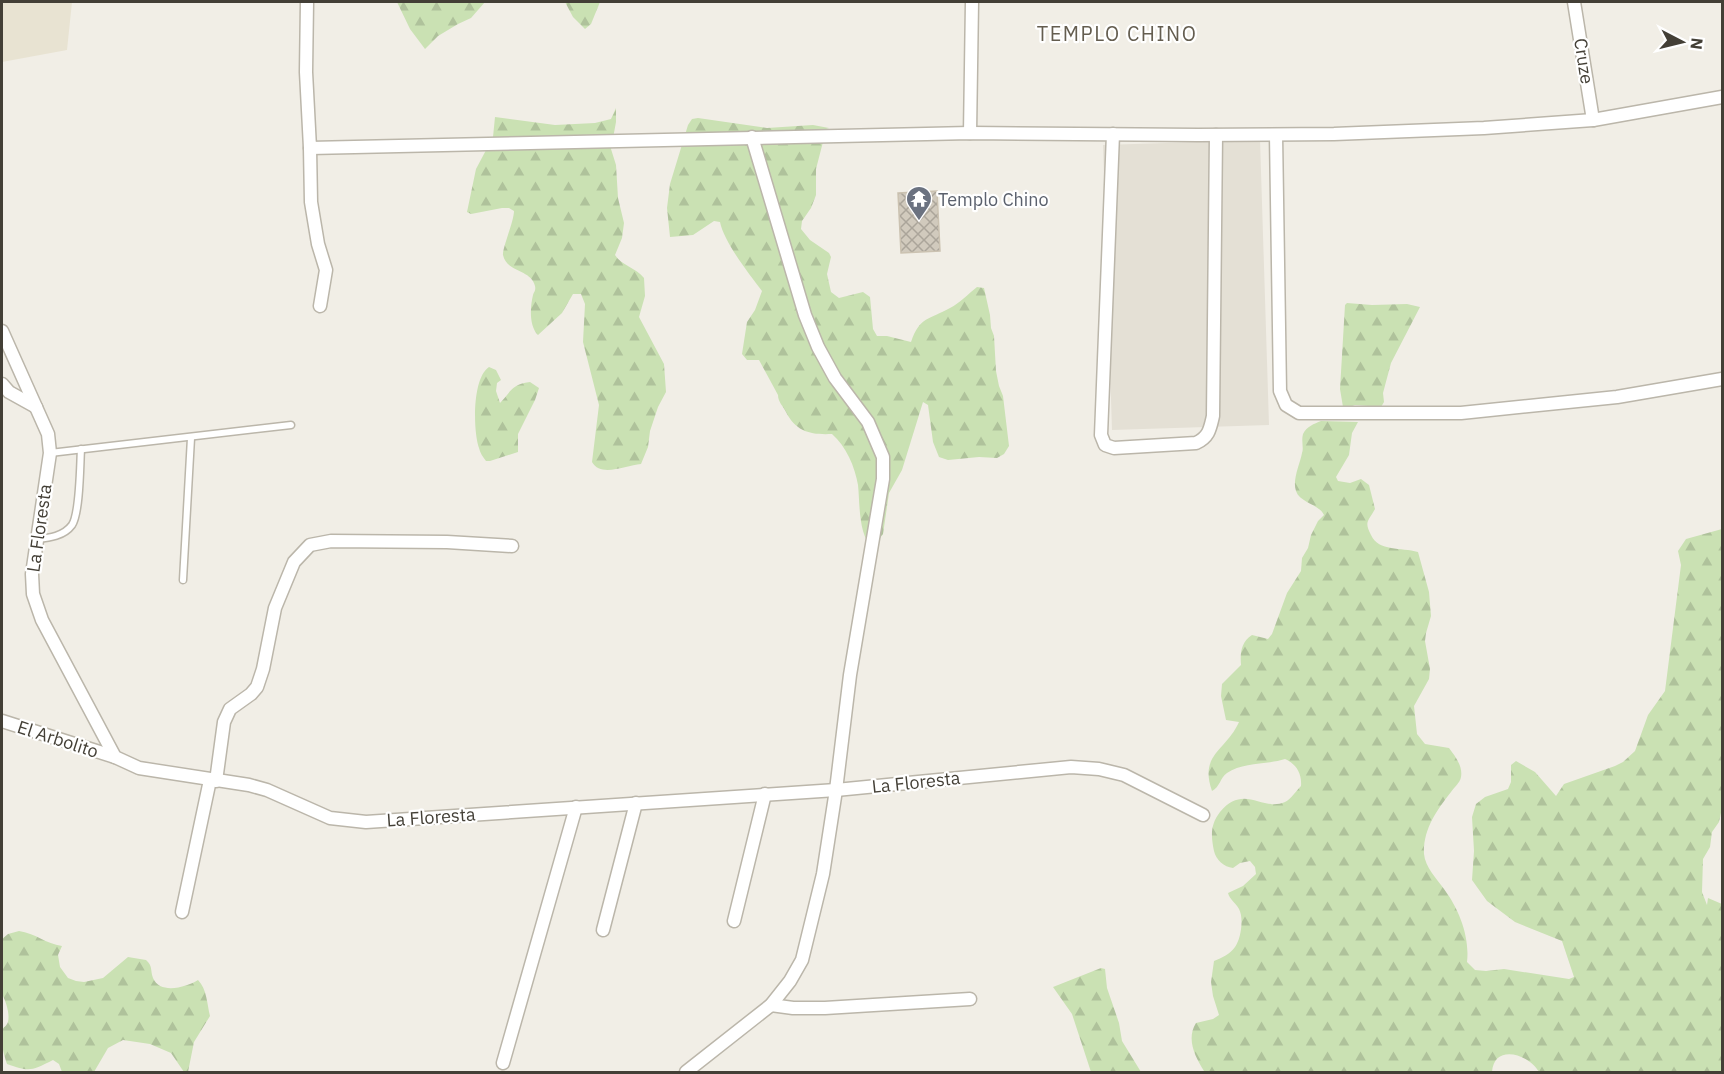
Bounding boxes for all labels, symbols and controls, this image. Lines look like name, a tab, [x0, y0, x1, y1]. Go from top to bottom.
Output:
north arrow	[1652, 12, 1712, 72]
district label: TEMPLO CHINO	[1037, 20, 1197, 47]
street label: Cruze	[1569, 36, 1599, 86]
text: N	[1686, 37, 1708, 51]
temple icon: Templo Chino	[904, 184, 934, 222]
place label: Templo Chino	[938, 188, 1049, 211]
street label: La Floresta	[21, 482, 57, 574]
street label: El Arbolito	[14, 715, 102, 763]
street label: La Floresta	[871, 766, 962, 798]
street label: La Floresta	[386, 802, 477, 832]

